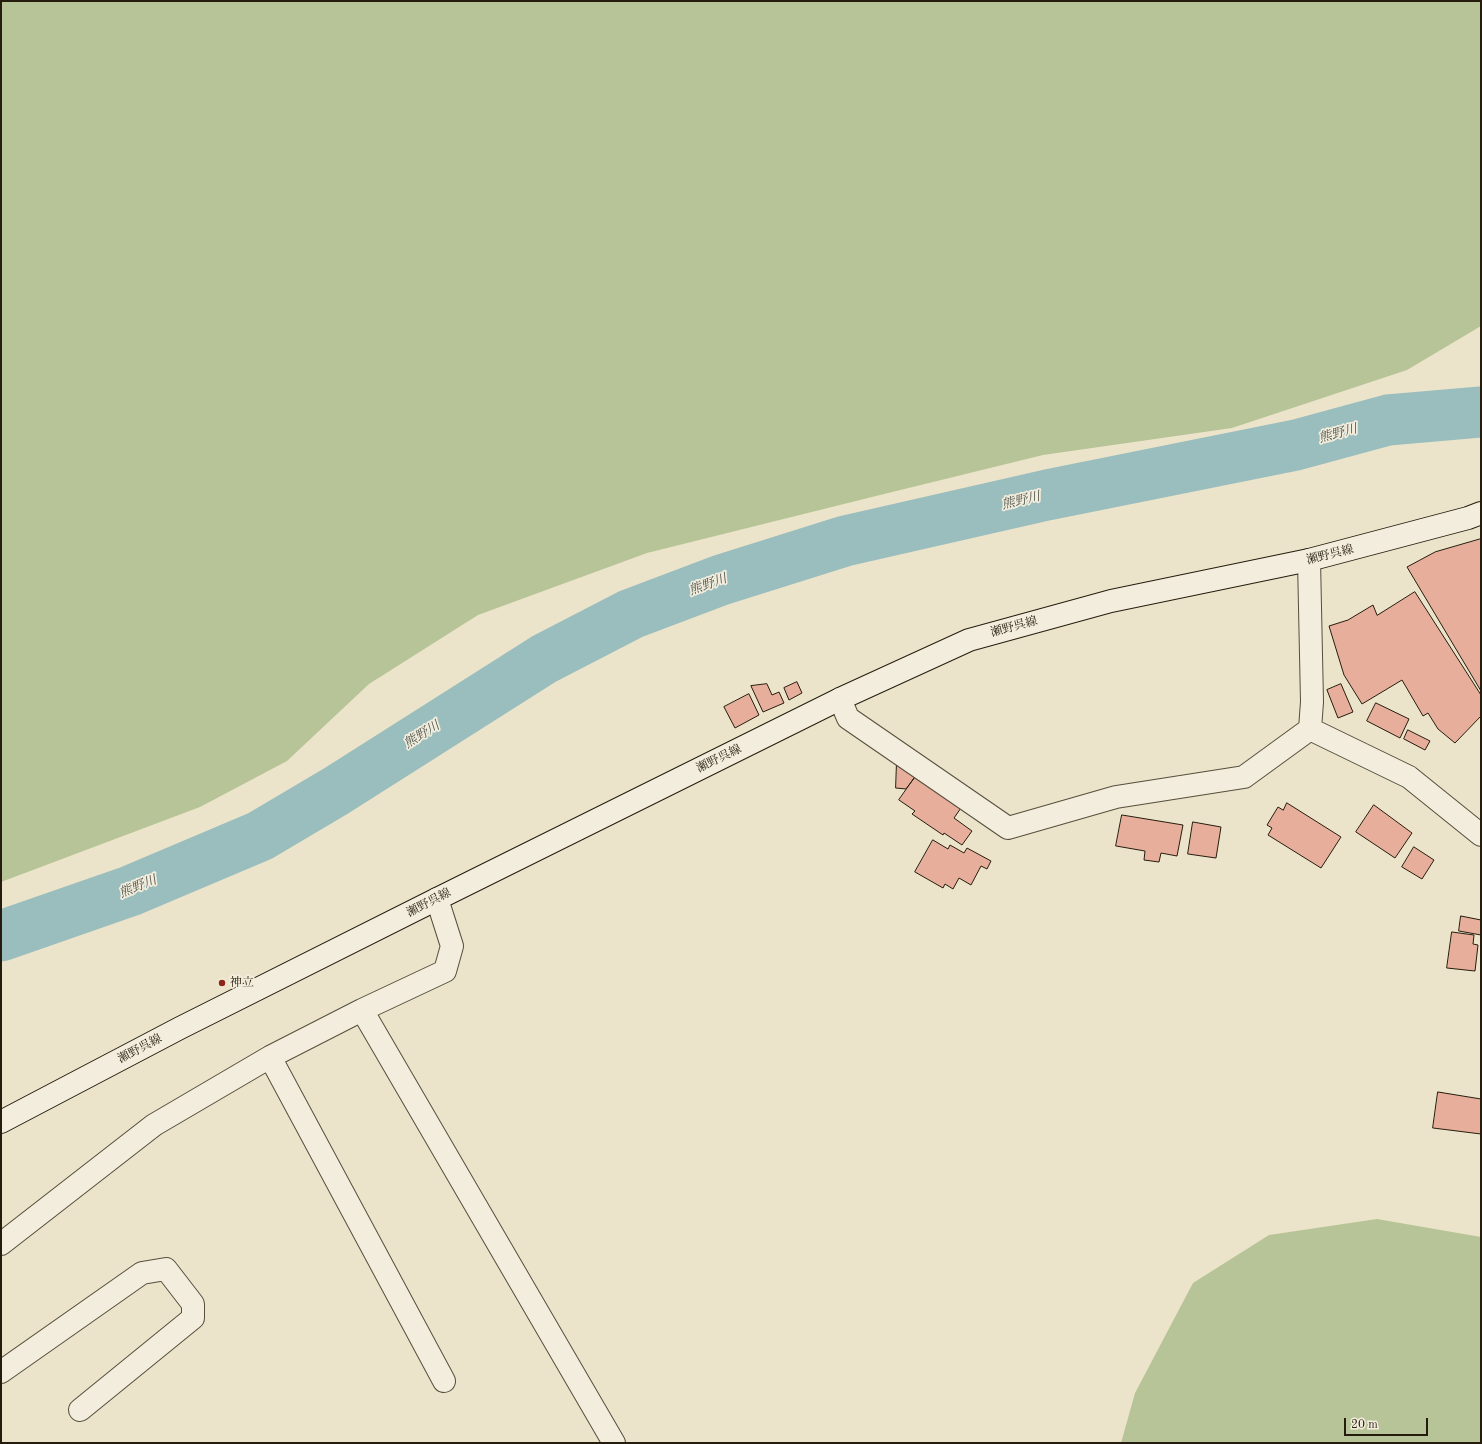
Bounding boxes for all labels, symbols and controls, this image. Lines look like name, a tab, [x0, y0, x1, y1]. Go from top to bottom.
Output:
water label: 熊野川	[1317, 421, 1359, 447]
water label: 熊野川	[1000, 489, 1042, 513]
street label: 瀬野呉線	[1305, 542, 1355, 568]
water label: 熊野川	[687, 571, 729, 599]
street label: 瀬野呉線	[989, 614, 1039, 640]
water label: 熊野川	[401, 718, 443, 752]
street label: 瀬野呉線	[694, 742, 744, 776]
water label: 熊野川	[117, 872, 159, 902]
street label: 瀬野呉線	[404, 886, 454, 920]
place label: 神立	[230, 976, 254, 990]
marker: 神立	[217, 978, 227, 988]
street label: 瀬野呉線	[115, 1031, 165, 1067]
scale bar	[1346, 1410, 1430, 1436]
text: 20 m	[1351, 1419, 1378, 1431]

